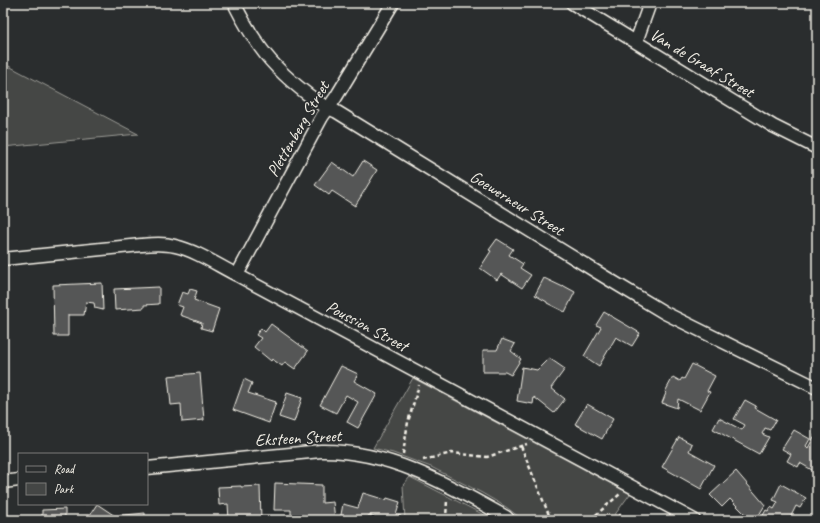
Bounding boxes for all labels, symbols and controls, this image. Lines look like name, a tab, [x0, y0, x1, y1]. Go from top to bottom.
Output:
street label: Van de Graaf Street	[646, 24, 760, 103]
street label: Plettenberg Street	[262, 75, 335, 180]
street label: Goewerneur Street	[466, 166, 570, 241]
street label: Poussion Street	[323, 296, 413, 357]
street label: Eksteen Street	[254, 425, 344, 451]
legend	[18, 453, 148, 505]
text: Road	[54, 461, 76, 477]
text: Park	[54, 481, 75, 497]

